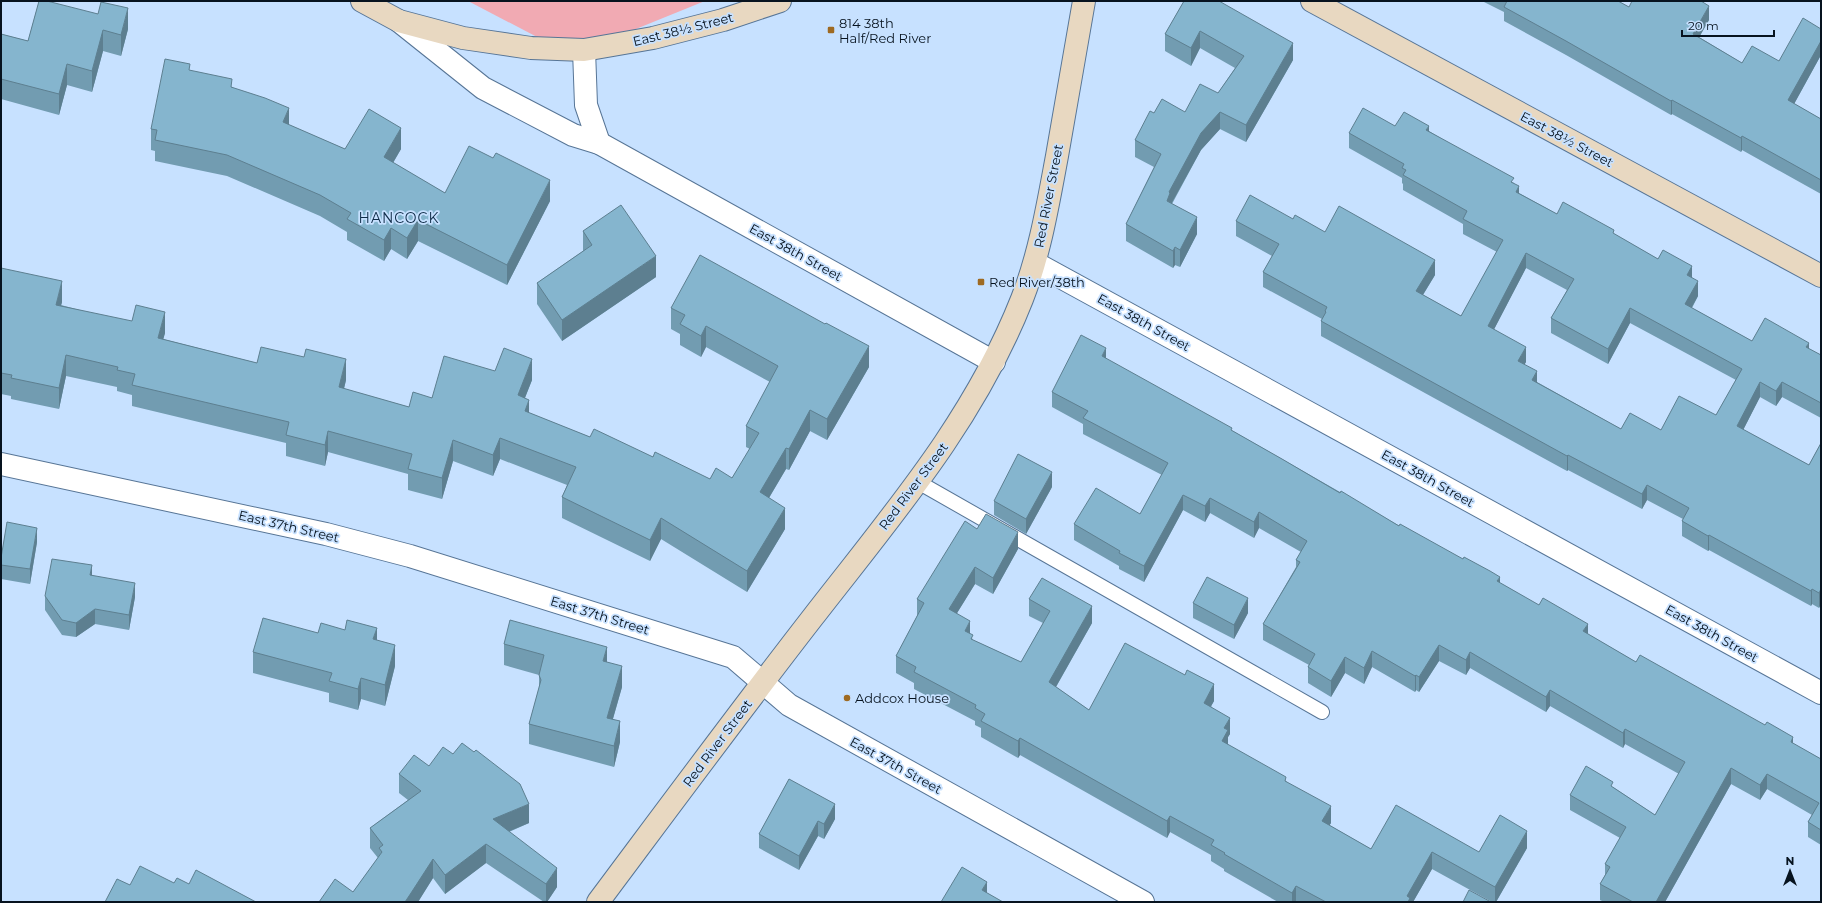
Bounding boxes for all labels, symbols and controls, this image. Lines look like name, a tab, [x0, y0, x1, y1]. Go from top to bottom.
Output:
street label: East 38½ Street	[631, 9, 735, 49]
scale bar	[1682, 12, 1774, 38]
place label: 814 38th Half/Red River	[839, 15, 931, 46]
text: 20 m	[1688, 18, 1719, 33]
marker: 814 38th Half/Red River	[826, 25, 836, 35]
street label: East 38½ Street	[1518, 108, 1616, 170]
street label: Red River Street	[1030, 143, 1066, 249]
district label: HANCOCK	[359, 209, 439, 227]
street label: East 38th Street	[747, 220, 845, 284]
place label: Red River/38th	[989, 274, 1085, 290]
marker: Red River/38th	[976, 277, 986, 287]
street label: East 38th Street	[1095, 290, 1193, 354]
street label: Red River Street	[875, 439, 951, 533]
street label: East 38th Street	[1379, 446, 1477, 510]
street label: East 37th Street	[237, 507, 341, 545]
street label: East 37th Street	[549, 592, 651, 638]
street label: East 38th Street	[1663, 601, 1761, 665]
place label: Addcox House	[855, 690, 949, 706]
marker: Addcox House	[842, 693, 852, 703]
street label: Red River Street	[679, 696, 755, 790]
street label: East 37th Street	[847, 733, 945, 797]
north arrow	[1770, 851, 1810, 891]
text: N	[1786, 854, 1794, 868]

